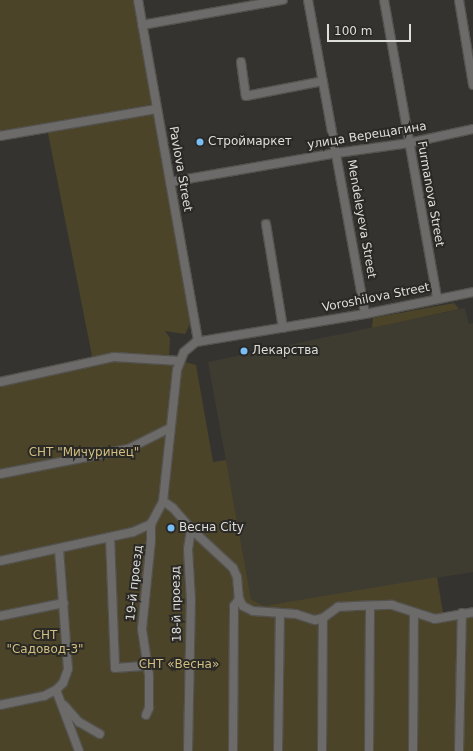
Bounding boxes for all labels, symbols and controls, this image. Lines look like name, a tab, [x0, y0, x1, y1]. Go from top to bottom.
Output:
scale bar	[329, 16, 413, 42]
text: 100 m	[334, 24, 372, 38]
street label: улица Верещагина	[306, 119, 428, 153]
street label: Pavlova Street	[165, 125, 195, 213]
place label: Строймаркет	[208, 135, 292, 149]
marker: Строймаркет	[195, 137, 205, 147]
street label: Furmanova Street	[414, 140, 446, 248]
street label: Mendeleyeva Street	[343, 159, 379, 279]
street label: Voroshilova Street	[321, 281, 431, 315]
place label: Лекарства	[252, 344, 319, 358]
marker: Лекарства	[239, 346, 249, 356]
park label: СНТ "Мичуринец"	[29, 446, 139, 460]
place label: Весна City	[179, 521, 244, 535]
marker: Весна City	[166, 523, 176, 533]
street label: 19-й проезд	[124, 544, 146, 622]
street label: 18-й проезд	[169, 566, 185, 642]
park label: СНТ "Садовод-3"	[6, 629, 84, 657]
park label: СНТ «Весна»	[139, 658, 219, 672]

